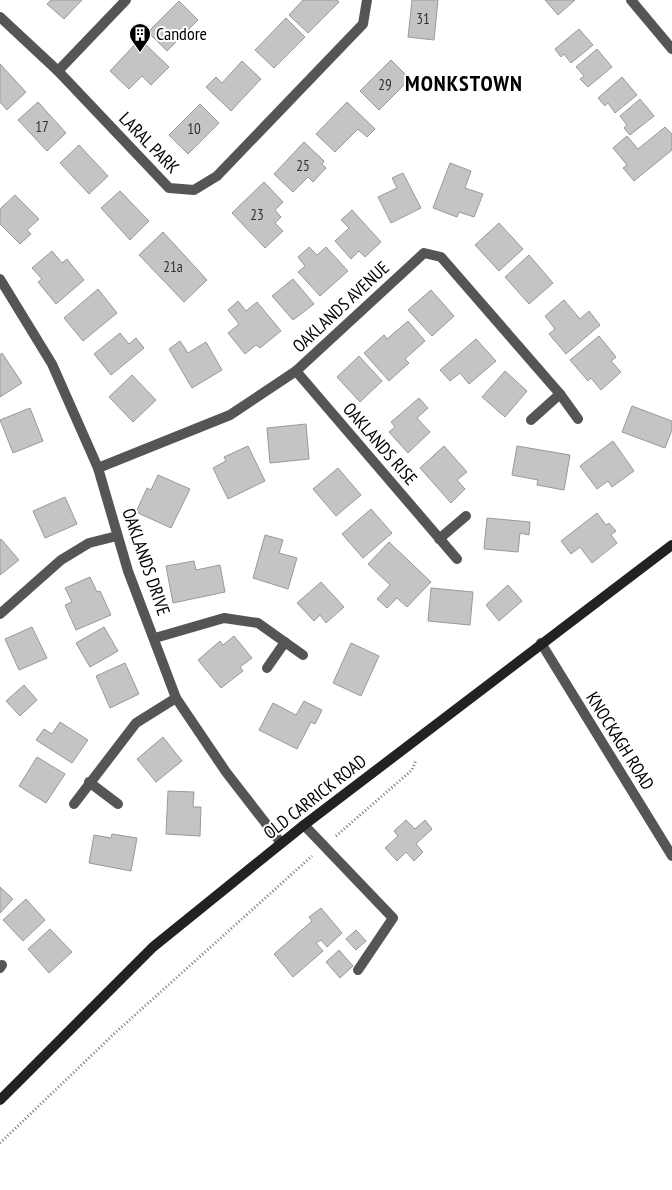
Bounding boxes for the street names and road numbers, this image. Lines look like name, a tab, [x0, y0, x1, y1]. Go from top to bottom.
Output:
street label: LARAL PARK	[114, 107, 184, 178]
street label: OAKLANDS AVENUE	[288, 256, 394, 357]
street label: OAKLANDS RISE	[338, 398, 422, 490]
street label: OAKLANDS DRIVE	[117, 505, 176, 619]
street label: KNOCKAGH ROAD	[581, 687, 660, 794]
street label: OLD CARRICK ROAD	[259, 749, 371, 844]

